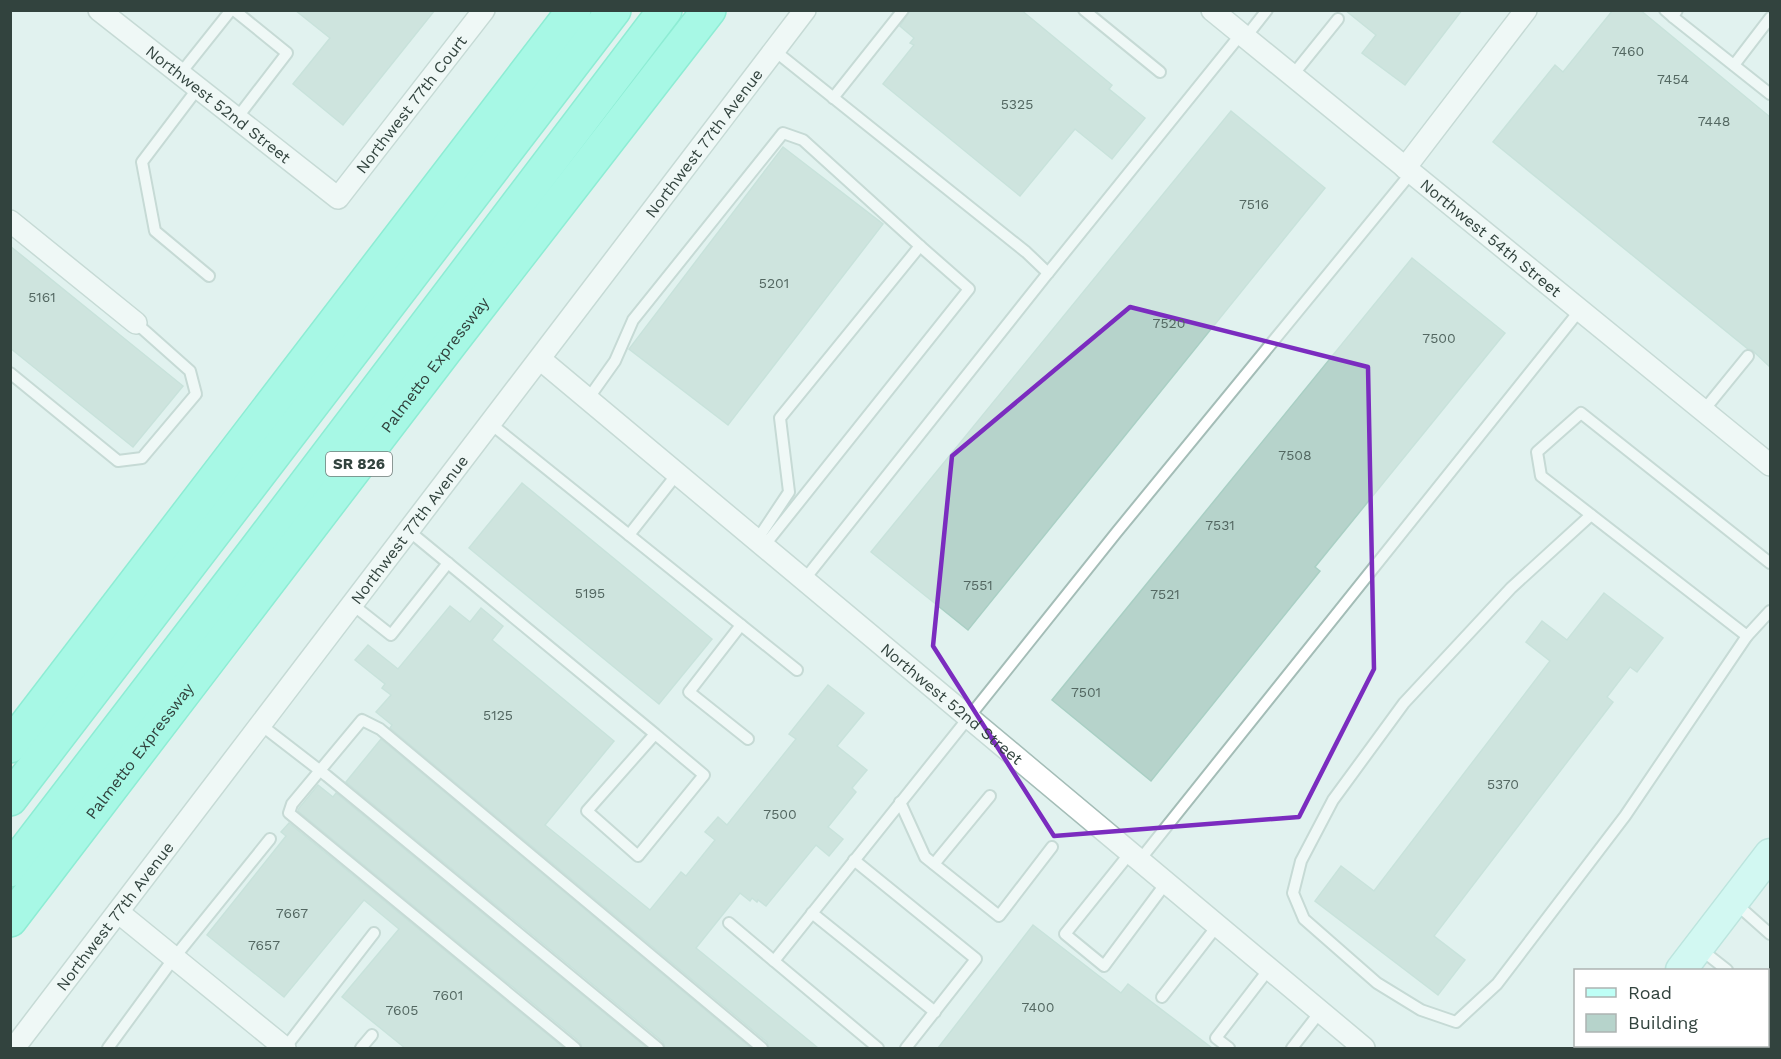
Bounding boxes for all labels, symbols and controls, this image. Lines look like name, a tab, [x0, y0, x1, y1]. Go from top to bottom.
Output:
street label: Northwest 77th Court	[352, 31, 471, 177]
street label: Northwest 52nd Street	[142, 42, 295, 167]
house number: 7460	[1612, 43, 1644, 59]
street label: Northwest 77th Avenue	[641, 65, 767, 221]
house number: 7454	[1657, 71, 1689, 87]
house number: 5325	[1001, 96, 1033, 112]
house number: 7448	[1698, 113, 1730, 129]
street label: Northwest 54th Street	[1416, 175, 1565, 301]
house number: 7516	[1239, 196, 1269, 212]
house number: 5201	[759, 275, 789, 291]
house number: 5161	[28, 289, 56, 305]
street label: Palmetto Expressway	[377, 293, 493, 437]
house number: 7520	[1153, 315, 1185, 331]
house number: 7500	[1422, 330, 1456, 346]
house number: 7508	[1278, 447, 1312, 463]
road number: SR 826	[326, 452, 392, 476]
street label: Northwest 77th Avenue	[347, 452, 472, 608]
house number: 7531	[1205, 517, 1235, 533]
house number: 7551	[963, 577, 993, 593]
house number: 5195	[575, 585, 605, 601]
house number: 7521	[1150, 586, 1180, 602]
street label: Northwest 52nd Street	[877, 639, 1027, 769]
street label: Palmetto Expressway	[82, 679, 198, 823]
house number: 7501	[1071, 684, 1101, 700]
house number: 5125	[483, 707, 513, 723]
house number: 5370	[1487, 776, 1519, 792]
house number: 7500	[763, 806, 797, 822]
street label: Northwest 77th Avenue	[52, 838, 178, 994]
house number: 7667	[276, 905, 308, 921]
house number: 7657	[248, 937, 280, 953]
legend	[1574, 969, 1769, 1047]
text: Road	[1628, 982, 1672, 1003]
house number: 7601	[433, 987, 463, 1003]
house number: 7400	[1022, 999, 1054, 1015]
house number: 7605	[386, 1002, 418, 1018]
text: Building	[1628, 1012, 1698, 1033]

